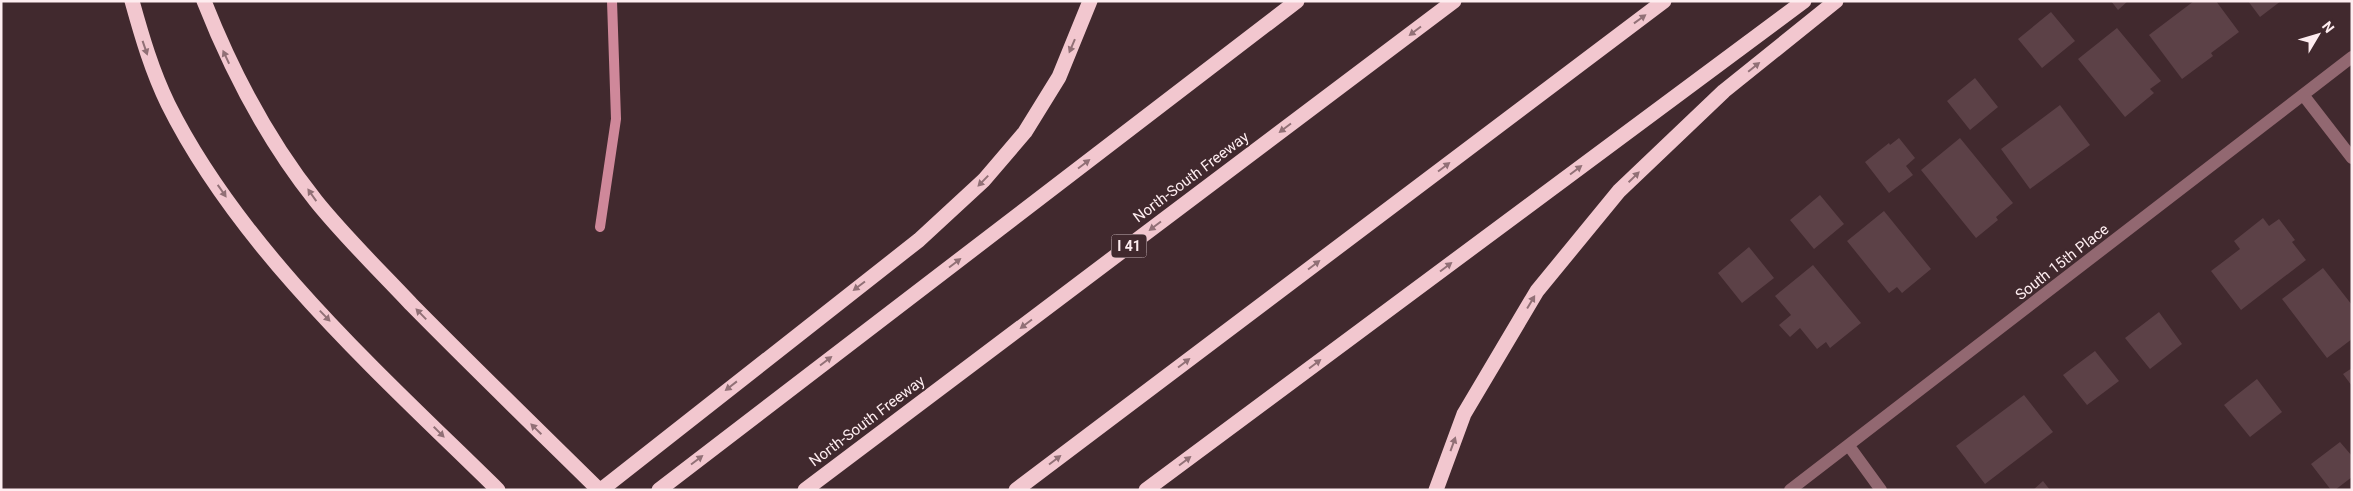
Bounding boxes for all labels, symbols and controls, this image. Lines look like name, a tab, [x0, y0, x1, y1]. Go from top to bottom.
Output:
north arrow	[2293, 10, 2343, 60]
one-way arrow	[1633, 14, 1646, 25]
text: N	[2319, 18, 2338, 36]
one-way arrow	[1409, 25, 1422, 36]
one-way arrow	[1068, 39, 1076, 53]
one-way arrow	[142, 41, 149, 56]
one-way arrow	[222, 49, 231, 64]
one-way arrow	[1747, 62, 1760, 73]
one-way arrow	[1279, 123, 1292, 134]
street label: North-South Freeway	[1130, 128, 1252, 226]
one-way arrow	[1078, 159, 1091, 169]
one-way arrow	[1437, 162, 1451, 172]
one-way arrow	[1569, 165, 1583, 175]
one-way arrow	[1628, 171, 1640, 183]
one-way arrow	[977, 175, 989, 187]
one-way arrow	[217, 184, 227, 198]
one-way arrow	[307, 188, 317, 201]
street label: South 15th Place	[2012, 220, 2112, 304]
one-way arrow	[1148, 221, 1162, 231]
road number: I 41	[1112, 235, 1146, 258]
one-way arrow	[948, 257, 961, 268]
one-way arrow	[1307, 259, 1320, 270]
one-way arrow	[1439, 262, 1453, 272]
one-way arrow	[853, 280, 866, 291]
one-way arrow	[1526, 295, 1535, 308]
one-way arrow	[416, 308, 428, 320]
one-way arrow	[318, 310, 330, 322]
one-way arrow	[1020, 318, 1033, 329]
one-way arrow	[819, 356, 832, 367]
one-way arrow	[1177, 357, 1190, 368]
one-way arrow	[1308, 359, 1322, 369]
street label: North-South Freeway	[806, 372, 928, 470]
one-way arrow	[725, 381, 738, 392]
one-way arrow	[531, 423, 543, 435]
one-way arrow	[433, 426, 445, 438]
one-way arrow	[1449, 436, 1457, 451]
one-way arrow	[690, 455, 704, 465]
one-way arrow	[1048, 455, 1061, 466]
one-way arrow	[1178, 455, 1191, 466]

